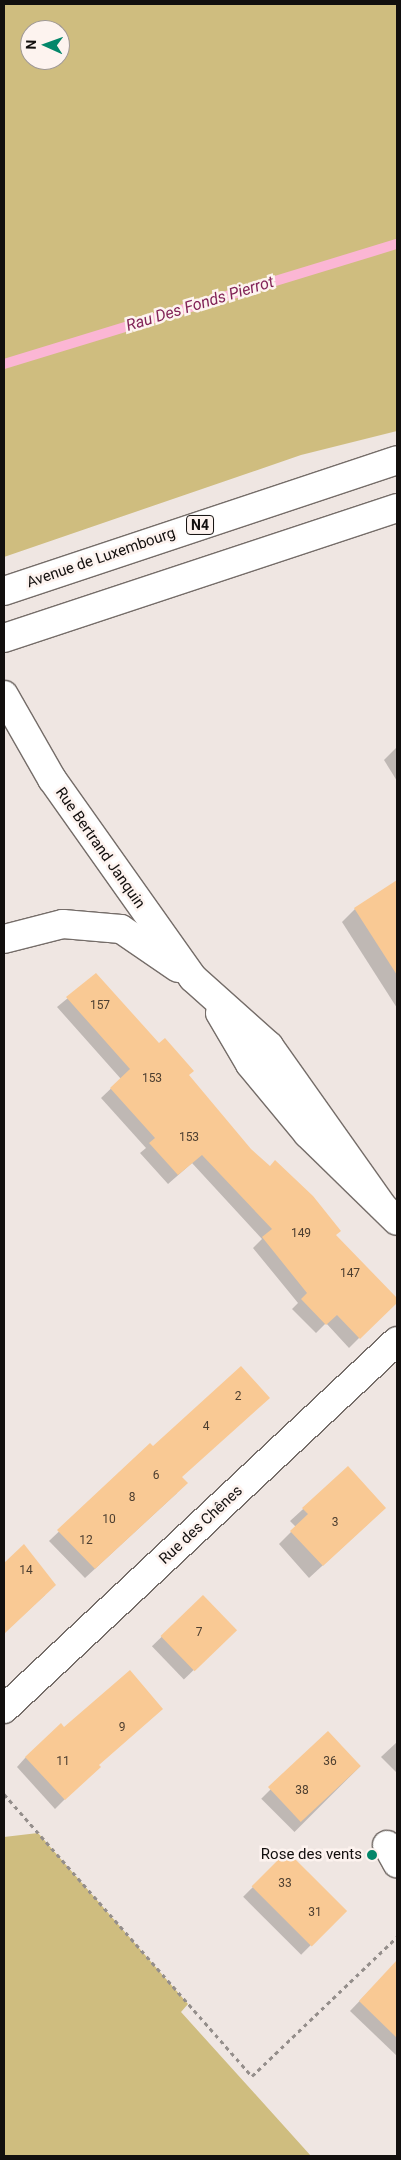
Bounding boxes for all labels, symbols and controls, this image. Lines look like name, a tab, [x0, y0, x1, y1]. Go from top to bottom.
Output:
north arrow	[20, 20, 70, 70]
text: N	[23, 39, 39, 50]
water label: Rau Des Fonds Pierrot	[124, 272, 276, 336]
road number: N4	[185, 514, 215, 536]
street label: Avenue de Luxembourg	[24, 524, 178, 592]
street label: Rue Bertrand Janquin	[51, 784, 149, 912]
house number: 157	[90, 999, 110, 1013]
house number: 153	[142, 1072, 162, 1086]
house number: 153	[179, 1131, 199, 1145]
house number: 149	[291, 1227, 311, 1241]
house number: 147	[340, 1267, 360, 1281]
house number: 2	[235, 1390, 241, 1404]
house number: 4	[203, 1420, 209, 1434]
house number: 6	[153, 1469, 159, 1483]
street label: Rue des Chênes	[156, 1482, 246, 1568]
house number: 8	[129, 1491, 135, 1505]
house number: 10	[102, 1513, 116, 1527]
house number: 3	[332, 1516, 338, 1530]
house number: 12	[79, 1534, 93, 1548]
house number: 14	[19, 1564, 33, 1578]
house number: 7	[196, 1626, 202, 1640]
house number: 9	[119, 1721, 125, 1735]
house number: 11	[56, 1755, 70, 1769]
house number: 36	[323, 1755, 337, 1769]
house number: 38	[295, 1784, 309, 1798]
place label: Rose des vents	[261, 1846, 362, 1864]
marker: Rose des vents	[366, 1849, 378, 1861]
house number: 33	[278, 1877, 292, 1891]
house number: 31	[308, 1906, 322, 1920]

